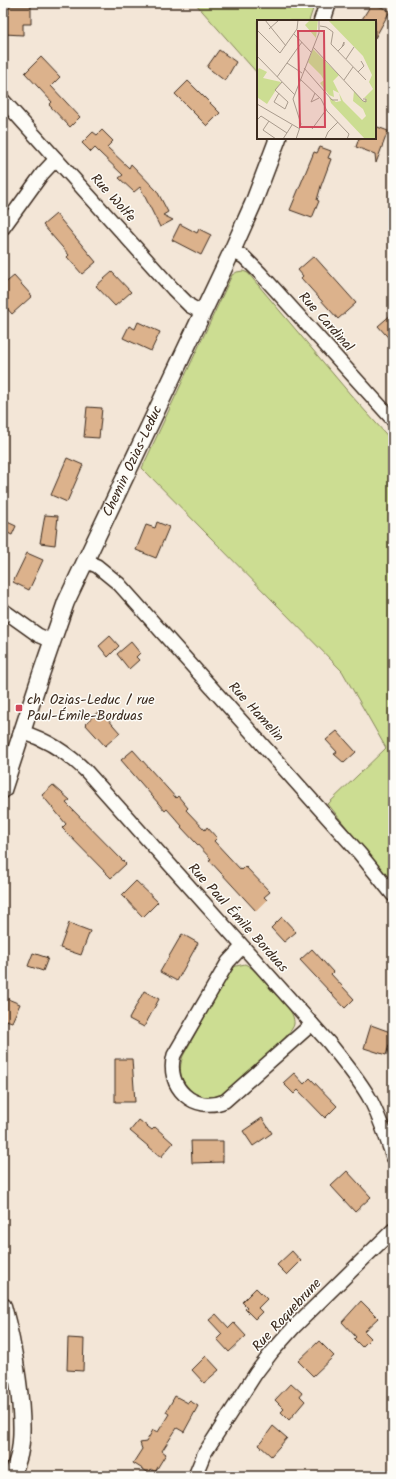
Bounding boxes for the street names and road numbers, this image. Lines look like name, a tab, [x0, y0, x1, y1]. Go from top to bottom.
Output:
street label: Rue Wolfe	[85, 169, 141, 228]
street label: Rue Cardinal	[293, 287, 359, 357]
street label: Chemin Ozias-Leduc	[97, 402, 168, 521]
street label: Rue Hamelin	[223, 677, 289, 747]
street label: Rue Paul Émile Borduas	[183, 858, 293, 978]
street label: Rue Roquebrune	[247, 1273, 327, 1357]

